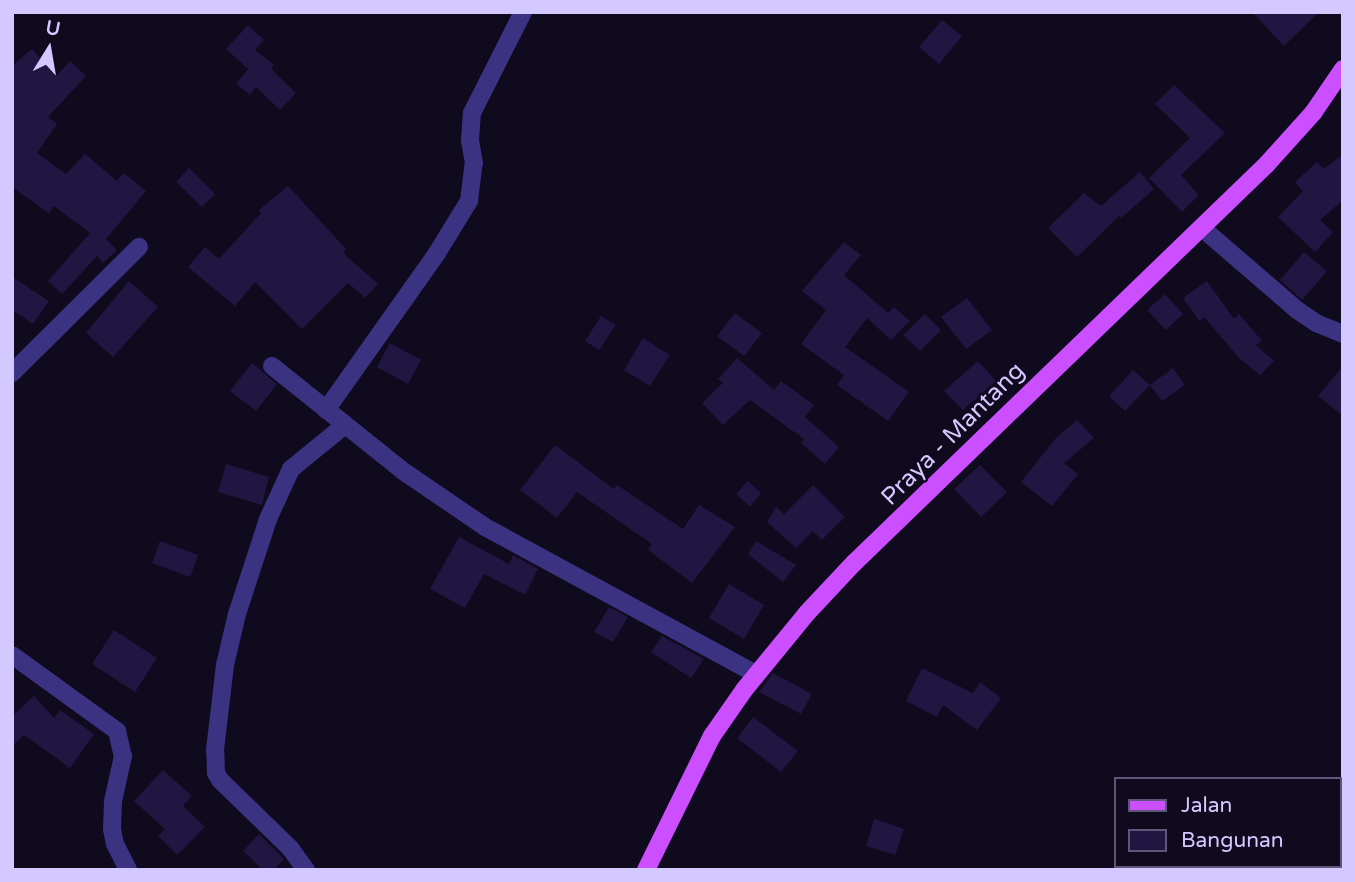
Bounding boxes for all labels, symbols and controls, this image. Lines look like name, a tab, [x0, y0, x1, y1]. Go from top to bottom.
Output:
north arrow	[14, 14, 84, 84]
text: U	[44, 16, 62, 41]
street label: Praya - Mantang	[876, 357, 1030, 511]
legend	[1114, 777, 1341, 868]
text: Jalan	[1181, 793, 1232, 818]
text: Bangunan	[1181, 828, 1284, 853]

